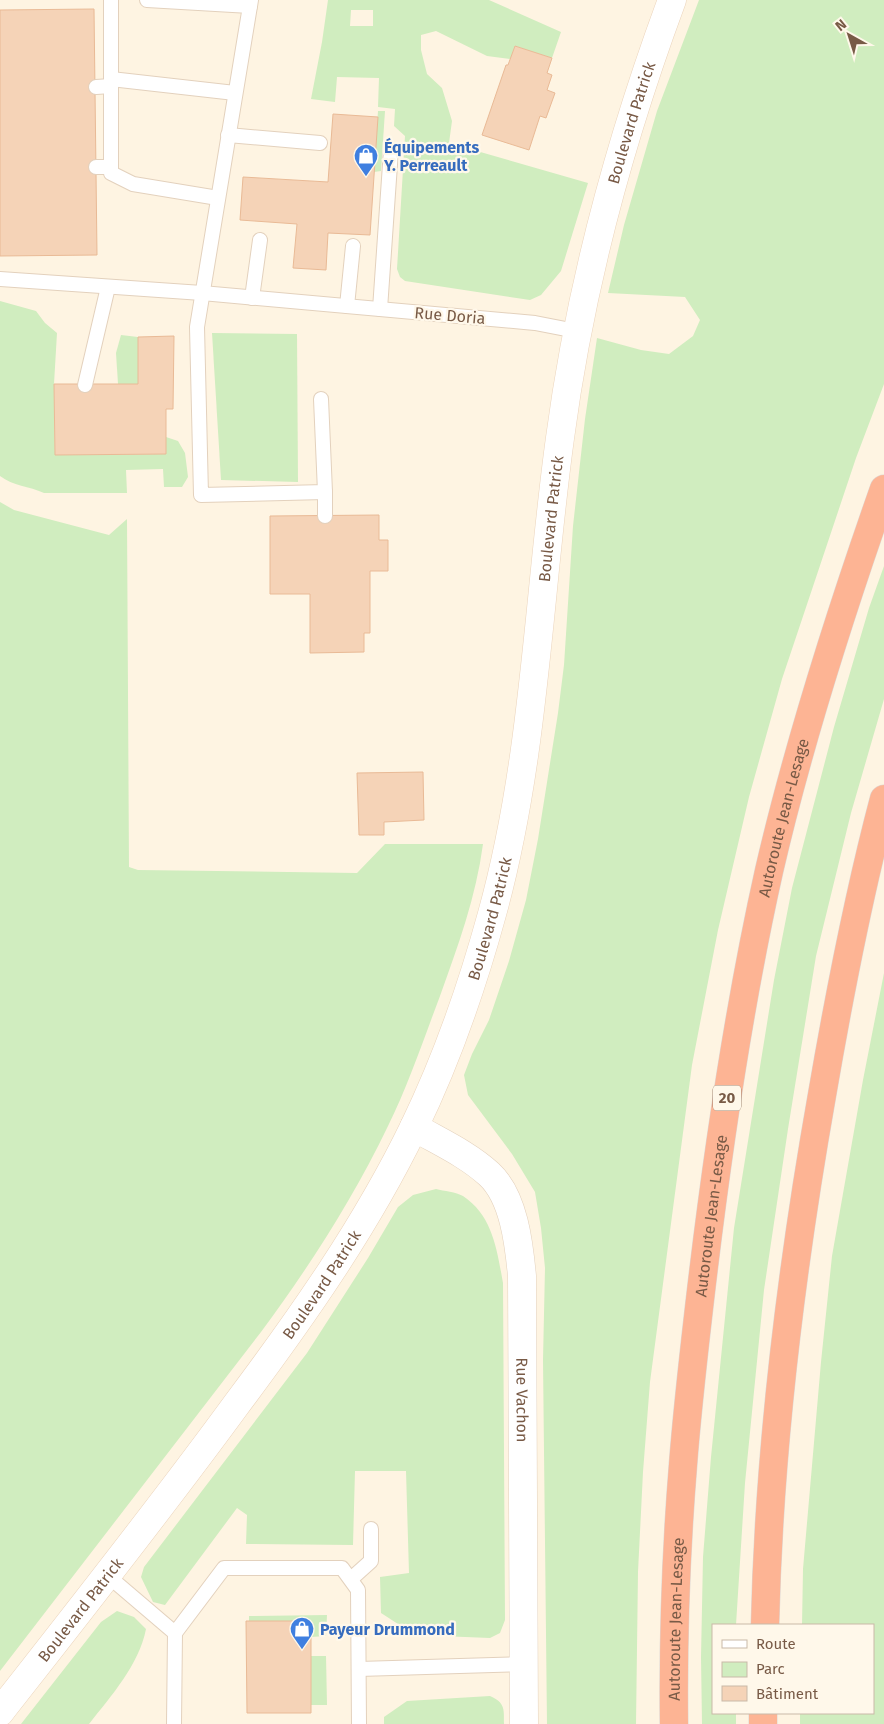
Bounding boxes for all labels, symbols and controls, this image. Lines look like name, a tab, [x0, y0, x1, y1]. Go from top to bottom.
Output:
north arrow	[824, 10, 874, 60]
text: N	[832, 16, 850, 35]
street label: Boulevard Patrick	[604, 58, 660, 186]
place label: Équipements Y. Perreault	[383, 137, 480, 175]
shop icon: Équipements Y. Perreault	[353, 143, 379, 177]
street label: Rue Doria	[414, 303, 486, 328]
street label: Boulevard Patrick	[535, 454, 568, 583]
street label: Autoroute Jean-Lesage	[755, 736, 813, 899]
street label: Boulevard Patrick	[464, 854, 516, 983]
road number: 20	[713, 1086, 741, 1110]
street label: Autoroute Jean-Lesage	[691, 1134, 731, 1298]
street label: Boulevard Patrick	[278, 1226, 365, 1343]
street label: Rue Vachon	[512, 1357, 532, 1442]
street label: Autoroute Jean-Lesage	[665, 1537, 688, 1701]
street label: Boulevard Patrick	[34, 1553, 128, 1666]
shop icon: Payeur Drummond	[289, 1616, 315, 1650]
place label: Payeur Drummond	[320, 1620, 455, 1639]
legend	[712, 1624, 874, 1714]
text: Route	[756, 1635, 796, 1653]
text: Parc	[756, 1660, 785, 1678]
text: Bâtiment	[756, 1685, 819, 1703]

